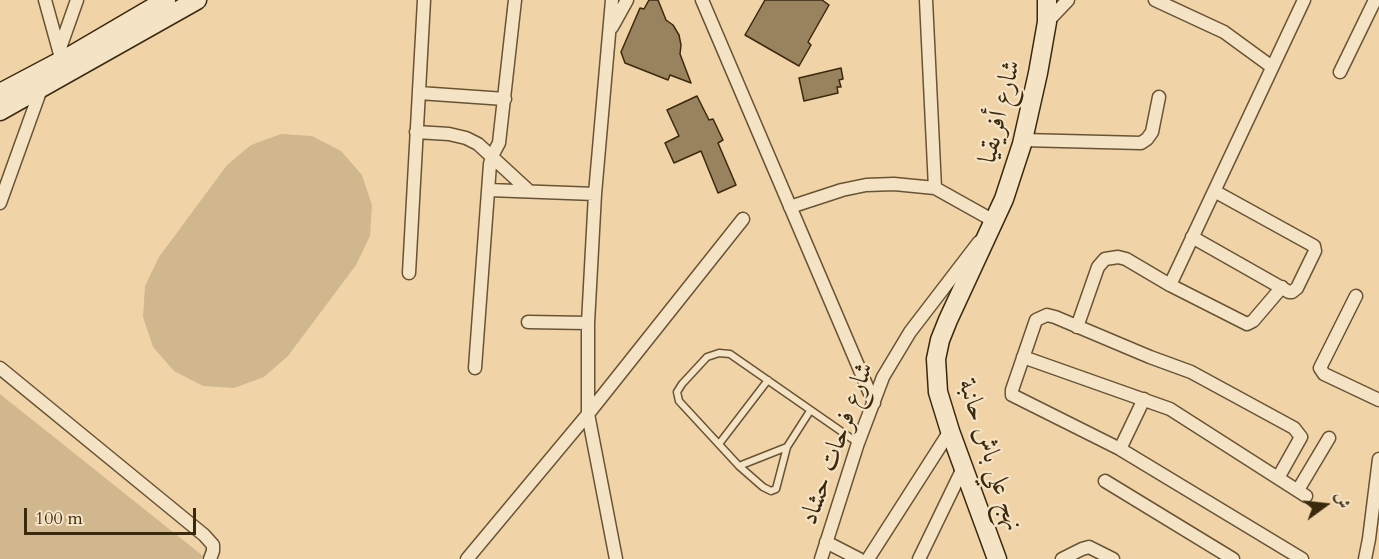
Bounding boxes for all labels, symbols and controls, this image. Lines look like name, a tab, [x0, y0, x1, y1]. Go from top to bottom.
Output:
street label: شارع أفريقيا	[973, 57, 1029, 167]
street label: شارع فرحات حشاد	[794, 358, 882, 530]
street label: نهج علي باش حانبة	[950, 375, 1028, 535]
north arrow	[1295, 475, 1355, 535]
text: ش	[1330, 490, 1355, 511]
scale bar	[27, 496, 200, 534]
text: 100 m	[35, 506, 83, 531]

